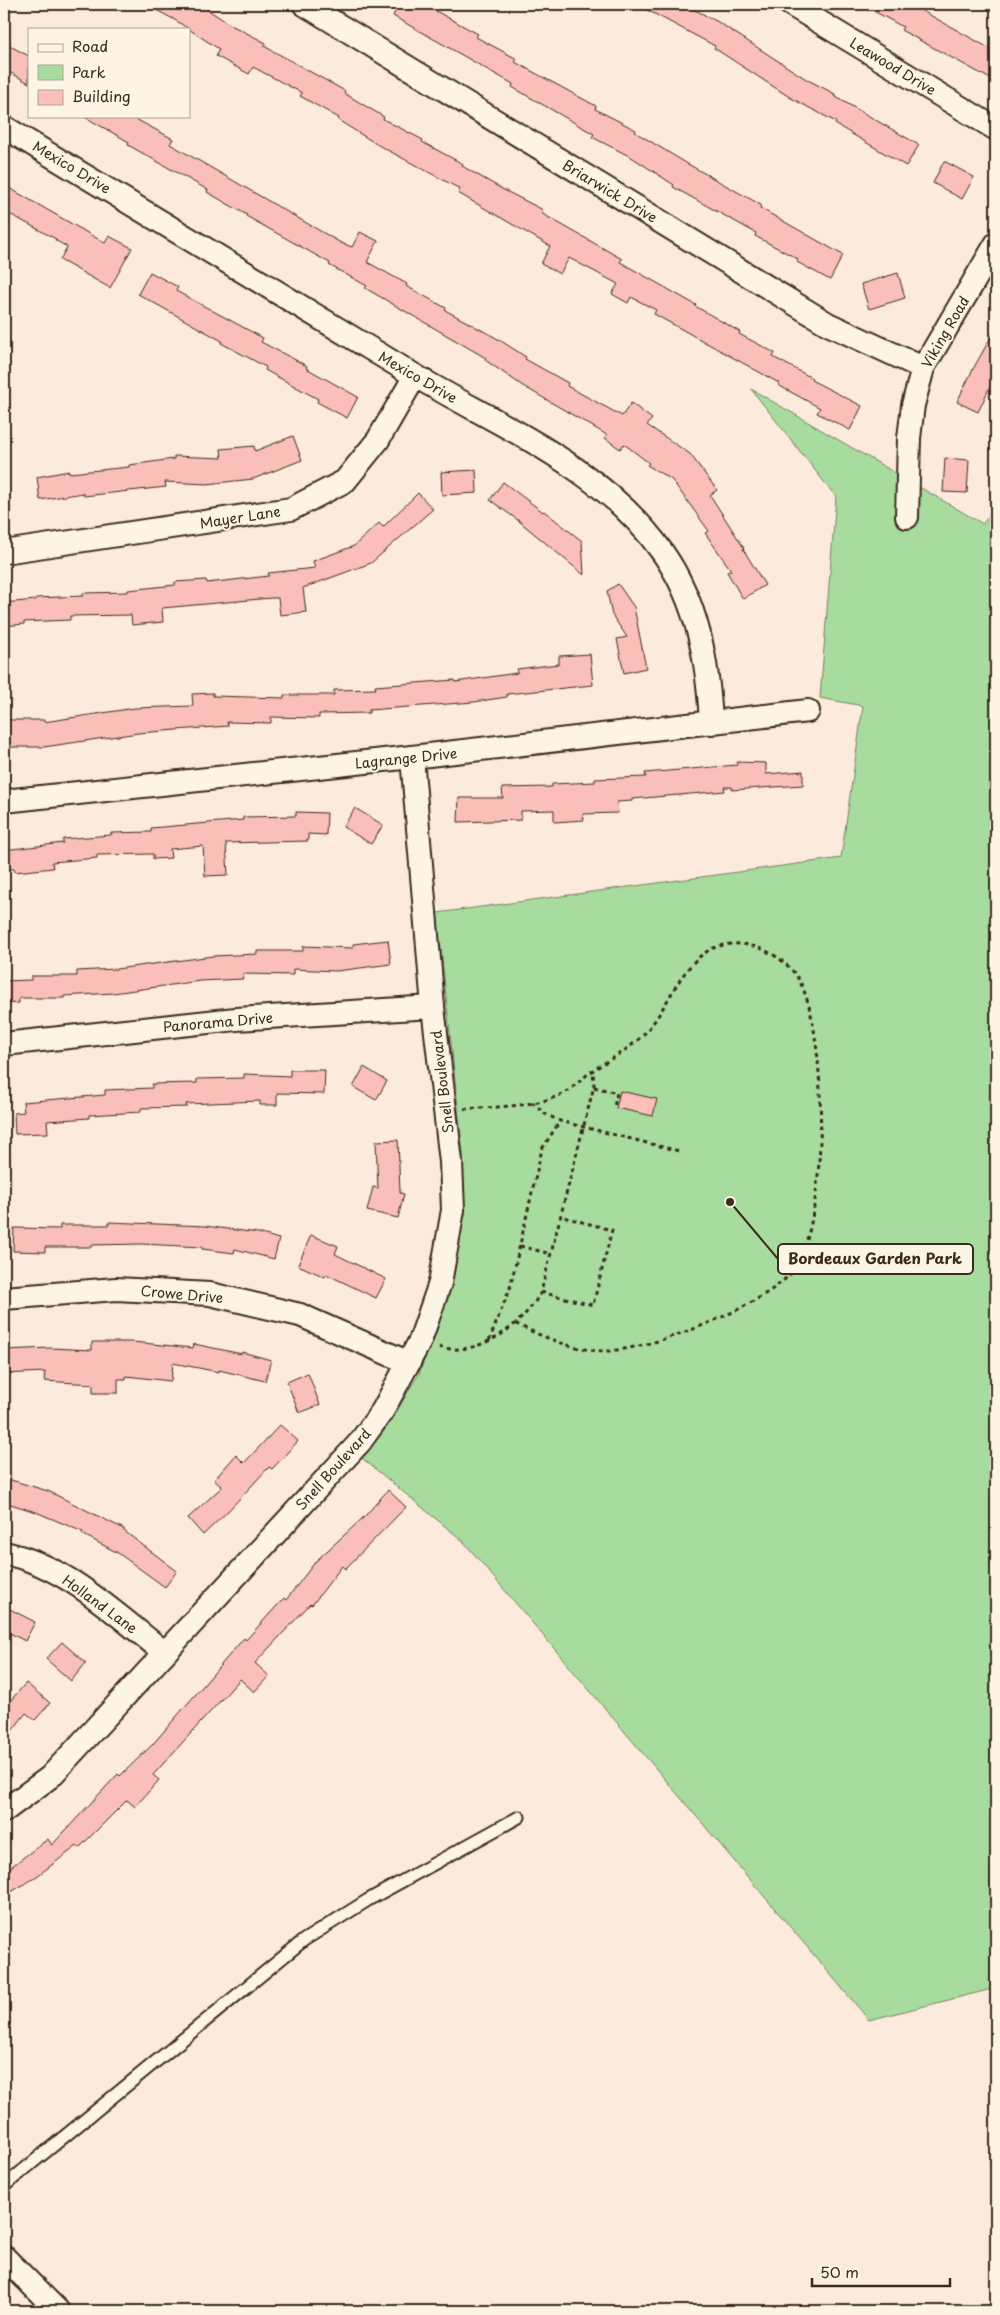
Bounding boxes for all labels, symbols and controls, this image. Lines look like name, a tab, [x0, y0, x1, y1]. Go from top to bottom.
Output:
legend	[28, 28, 190, 118]
street label: Leawood Drive	[846, 32, 940, 100]
text: Road	[72, 34, 108, 57]
text: Park	[72, 60, 106, 83]
text: Building	[72, 84, 131, 107]
street label: Mexico Drive	[29, 135, 115, 199]
street label: Briarwick Drive	[559, 154, 661, 228]
street label: Viking Road	[916, 292, 974, 372]
street label: Mexico Drive	[375, 346, 461, 408]
street label: Mayer Lane	[198, 500, 282, 534]
street label: Lagrange Drive	[354, 742, 458, 774]
street label: Panorama Drive	[162, 1007, 274, 1037]
street label: Snell Boulevard	[425, 1029, 459, 1135]
callout: Bordeaux Garden Park	[778, 1244, 973, 1274]
text: Bordeaux Garden Park	[788, 1246, 962, 1269]
street label: Crowe Drive	[140, 1280, 224, 1308]
street label: Snell Boulevard	[290, 1423, 376, 1515]
street label: Holland Lane	[58, 1569, 142, 1639]
scale bar	[812, 2255, 950, 2287]
text: 50 m	[820, 2260, 859, 2283]

